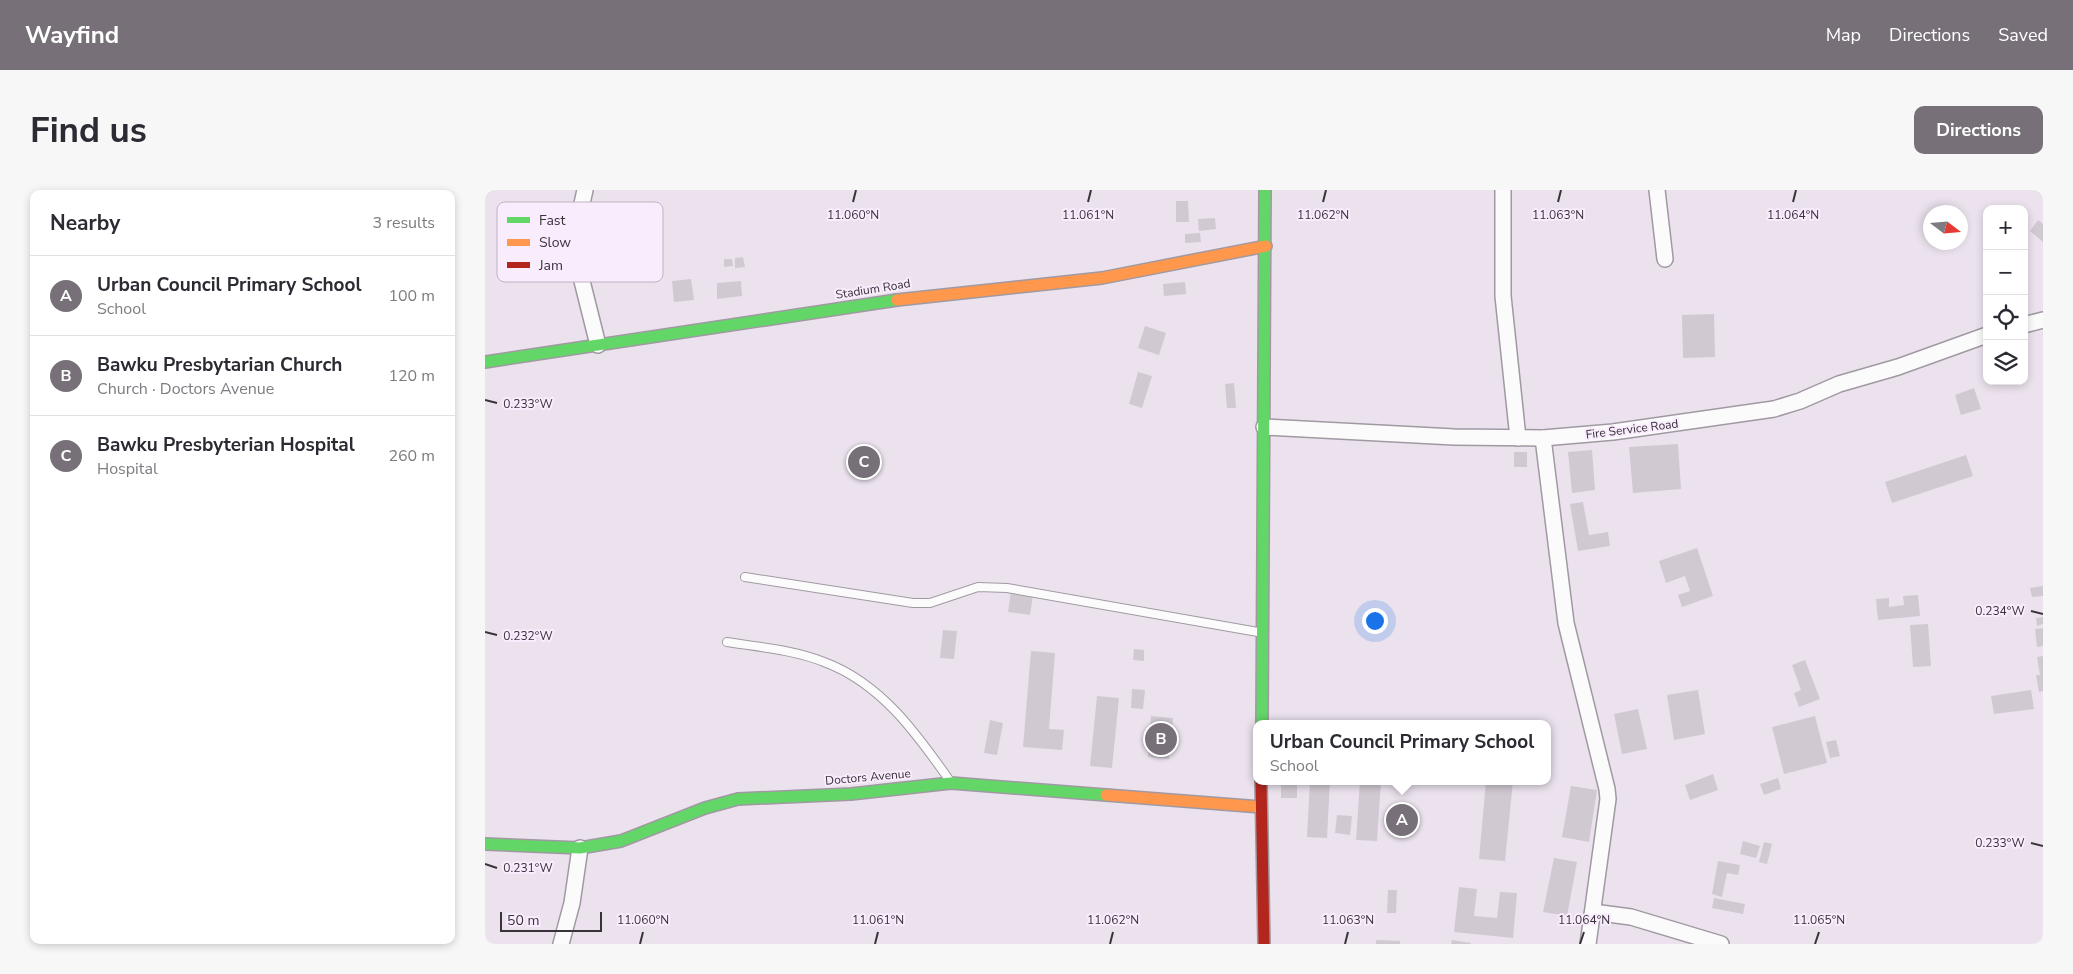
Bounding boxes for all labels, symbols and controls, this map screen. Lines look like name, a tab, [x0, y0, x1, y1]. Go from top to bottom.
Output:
text: Wayfind	[25, 19, 119, 51]
text: Map	[1826, 23, 1861, 47]
text: Directions	[1889, 23, 1970, 47]
text: Saved	[1998, 23, 2048, 47]
button: Directions	[1914, 106, 2043, 154]
text: Find us	[30, 107, 147, 154]
legend	[497, 202, 663, 282]
north arrow	[1923, 205, 1968, 250]
map controls	[1983, 205, 2028, 385]
button: +	[1983, 205, 2028, 250]
text: 11.060°N	[827, 207, 879, 223]
text: 11.061°N	[1062, 207, 1114, 223]
text: 11.062°N	[1297, 207, 1349, 223]
text: 11.063°N	[1532, 207, 1584, 223]
text: 11.064°N	[1767, 207, 1819, 223]
text: Nearby	[50, 209, 120, 237]
text: Fast	[539, 211, 565, 230]
text: 3 results	[373, 212, 435, 234]
text: Slow	[539, 233, 571, 252]
button: −	[1983, 250, 2028, 295]
text: Jam	[538, 256, 563, 275]
text: Urban Council Primary School	[97, 272, 362, 298]
street label: Stadium Road	[834, 275, 912, 303]
text: A	[60, 285, 72, 307]
text: 100 m	[388, 285, 435, 307]
button: locate	[1983, 295, 2028, 340]
text: School	[97, 298, 146, 320]
button: layers	[1983, 340, 2028, 385]
text: Bawku Presbytarian Church	[97, 352, 342, 378]
text: B	[60, 365, 72, 387]
text: 120 m	[388, 365, 435, 387]
text: Church · Doctors Avenue	[97, 378, 274, 400]
text: 0.233°W	[503, 396, 553, 412]
street label: Fire Service Road	[1585, 415, 1679, 443]
text: Bawku Presbyterian Hospital	[97, 432, 355, 458]
pin: C	[848, 443, 880, 481]
text: C	[61, 445, 71, 467]
text: 260 m	[388, 445, 435, 467]
text: Hospital	[97, 458, 158, 480]
text: 0.234°W	[1975, 603, 2025, 619]
your location	[1362, 608, 1388, 634]
text: 0.232°W	[503, 628, 553, 644]
pin: B	[1145, 720, 1177, 758]
popup	[1253, 720, 1551, 785]
text: Urban Council Primary School	[1270, 729, 1534, 755]
text: School	[1270, 755, 1319, 777]
street label: Doctors Avenue	[825, 765, 911, 789]
pin: A	[1386, 801, 1418, 839]
text: 0.233°W	[1975, 835, 2025, 851]
text: 0.231°W	[503, 860, 553, 876]
scale bar	[500, 909, 603, 932]
text: 50 m	[507, 911, 539, 930]
text: 11.060°N	[617, 912, 669, 928]
text: 11.061°N	[852, 912, 904, 928]
text: 11.062°N	[1087, 912, 1139, 928]
text: 11.063°N	[1322, 912, 1374, 928]
text: 11.064°N	[1558, 912, 1610, 928]
text: 11.065°N	[1793, 912, 1845, 928]

